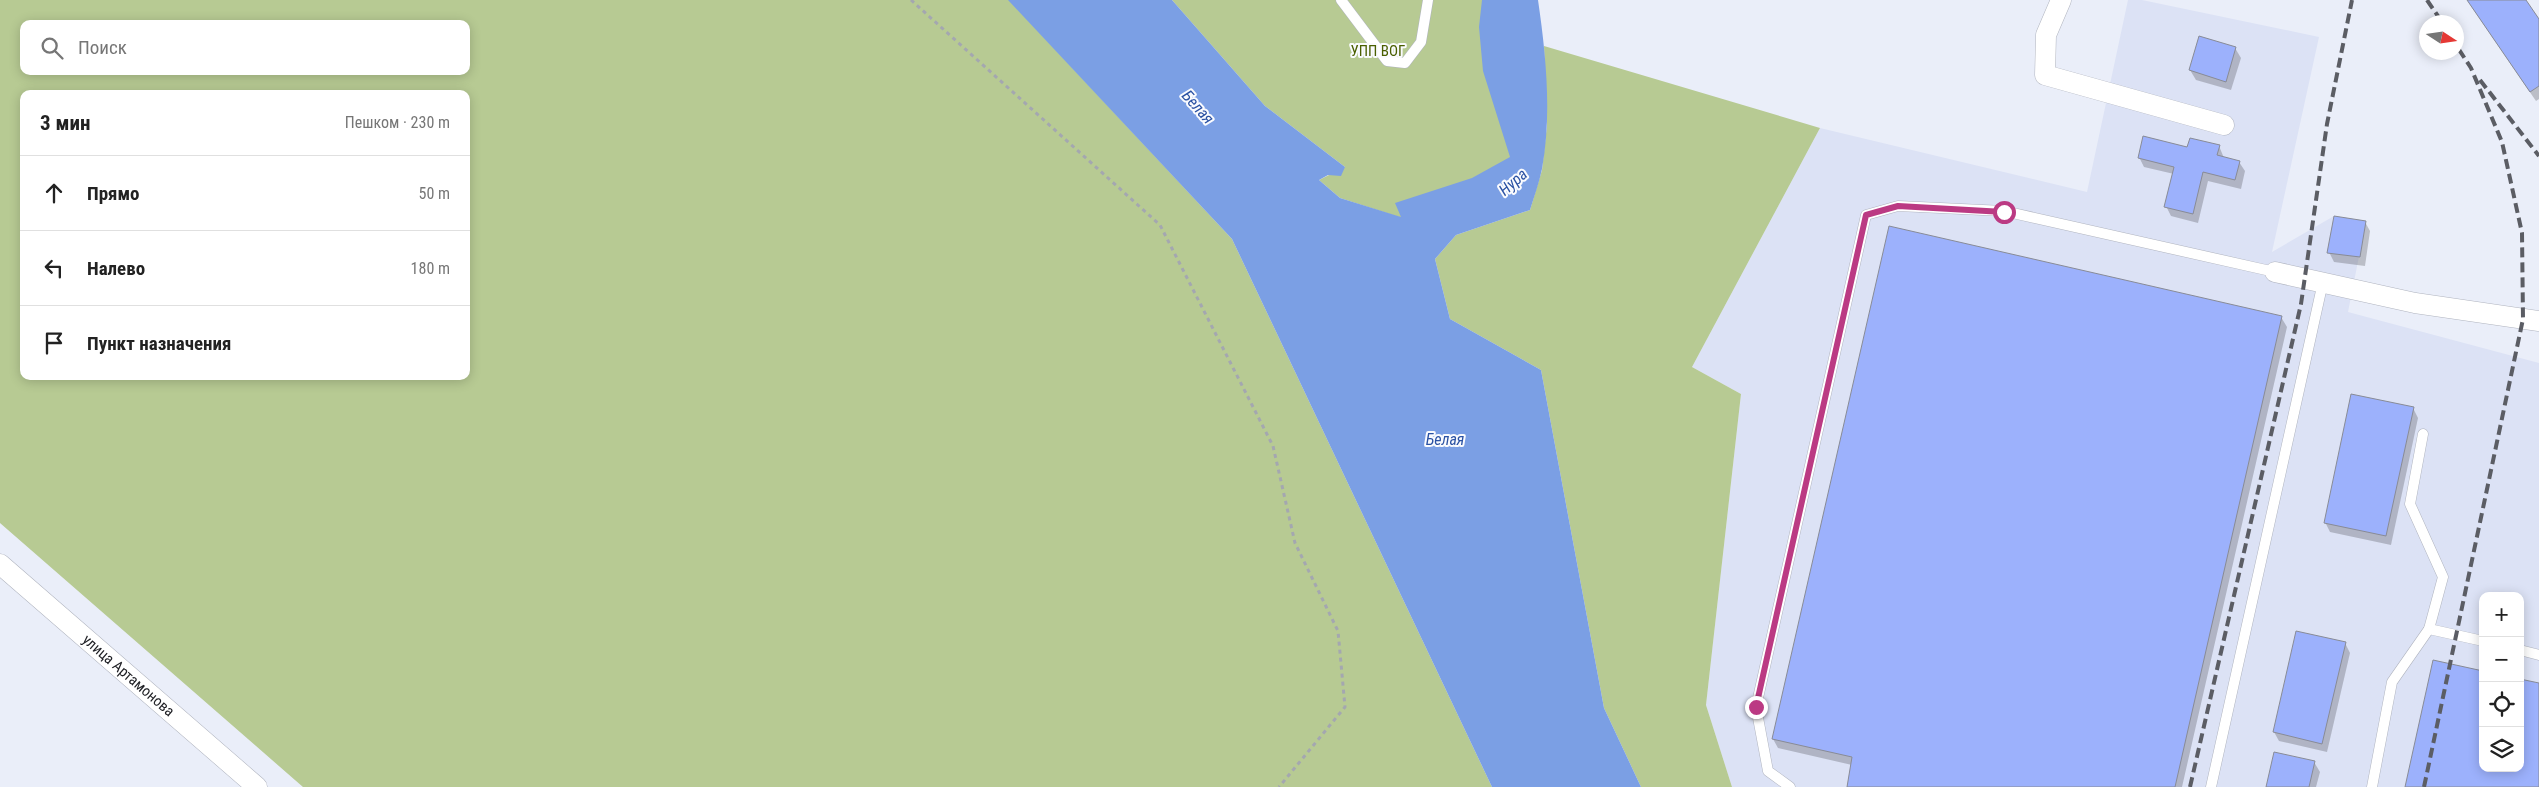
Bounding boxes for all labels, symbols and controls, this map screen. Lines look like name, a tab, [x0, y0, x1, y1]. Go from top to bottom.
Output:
north arrow	[2419, 15, 2464, 60]
search box	[20, 20, 470, 75]
icon: search	[38, 34, 66, 62]
text: Поиск	[78, 36, 127, 59]
park label: УПП ВОГ	[1351, 42, 1405, 60]
water label: Белая	[1178, 86, 1218, 128]
text: 3 мин	[40, 111, 90, 135]
text: Пешком · 230 m	[345, 113, 450, 132]
water label: Нура	[1495, 165, 1531, 199]
icon: ahead	[40, 179, 68, 207]
text: Прямо	[87, 182, 140, 205]
text: 50 m	[418, 184, 450, 203]
route start	[1993, 201, 2016, 224]
icon: left	[40, 254, 68, 282]
text: Налево	[87, 257, 145, 280]
text: 180 m	[411, 259, 450, 278]
icon: arrive	[40, 329, 68, 357]
text: Пункт назначения	[87, 332, 231, 355]
water label: Белая	[1426, 430, 1465, 449]
map controls	[2479, 592, 2524, 772]
button: +	[2479, 592, 2524, 637]
street label: улица Артамонова	[79, 631, 178, 720]
button: −	[2479, 637, 2524, 682]
button: locate	[2479, 682, 2524, 727]
route end	[1745, 696, 1768, 719]
button: layers	[2479, 727, 2524, 772]

